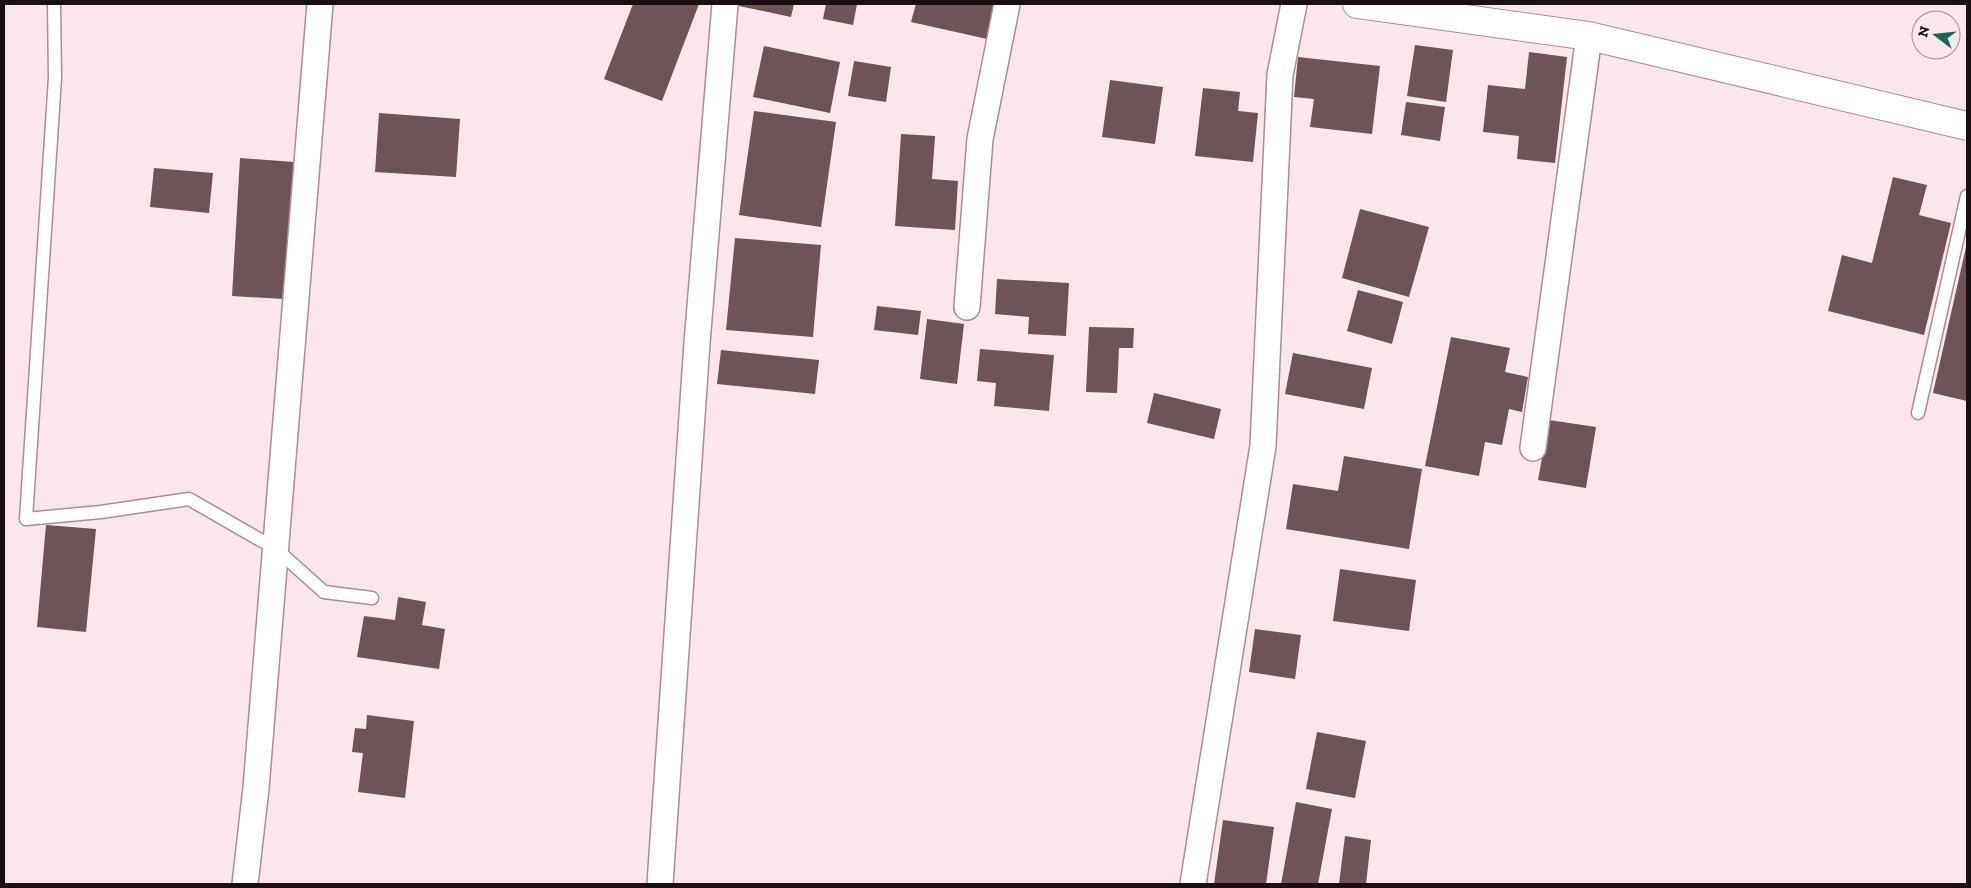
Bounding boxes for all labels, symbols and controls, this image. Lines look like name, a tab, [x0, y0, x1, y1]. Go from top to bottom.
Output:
north arrow	[1911, 10, 1961, 60]
text: N	[1914, 24, 1934, 39]

